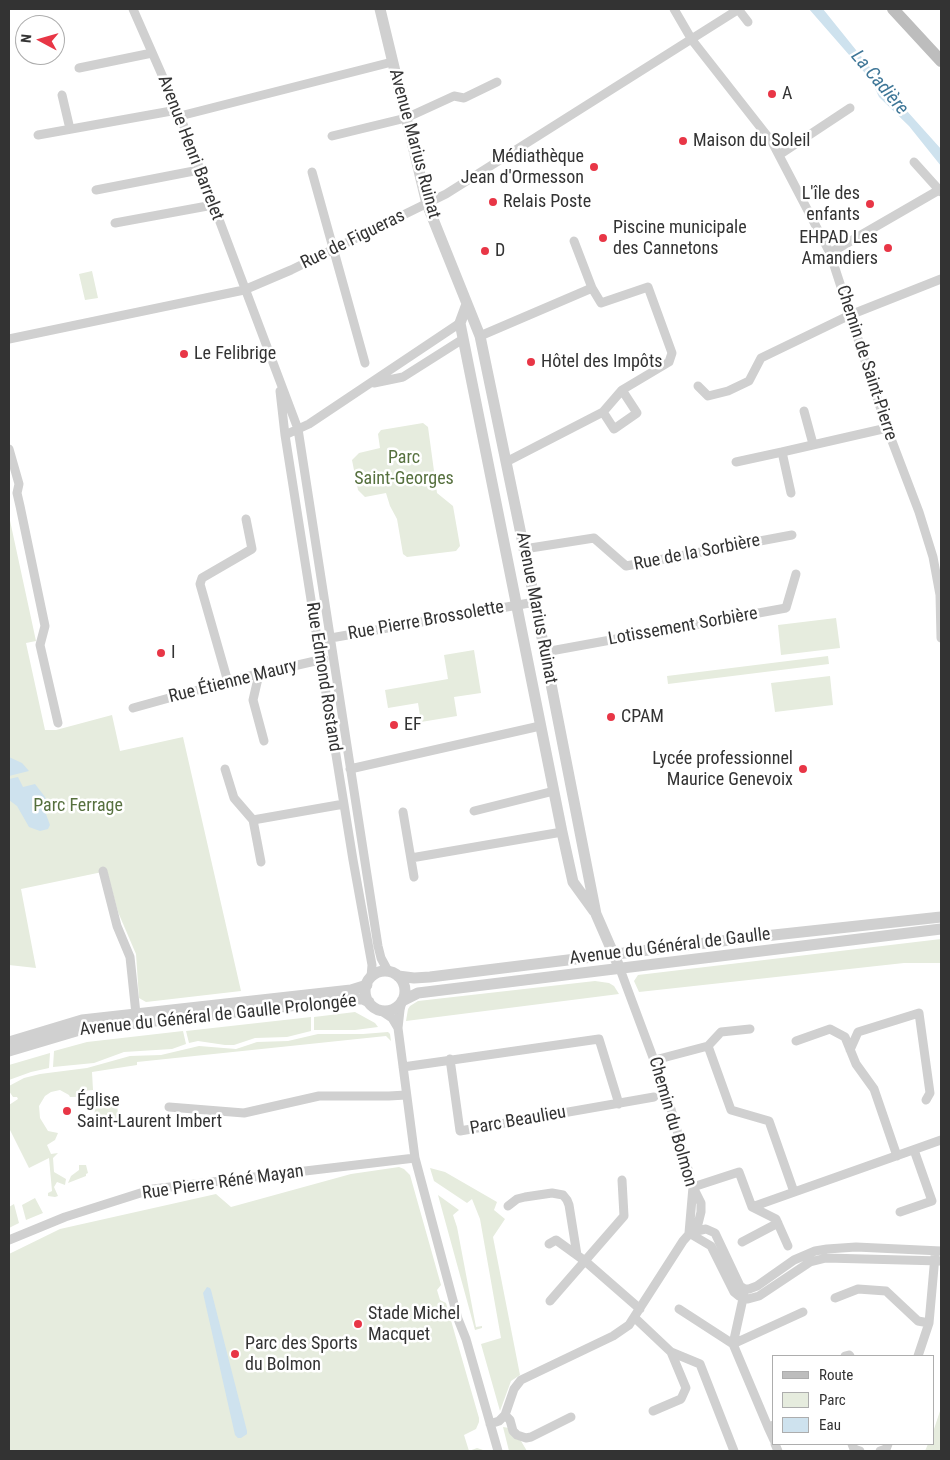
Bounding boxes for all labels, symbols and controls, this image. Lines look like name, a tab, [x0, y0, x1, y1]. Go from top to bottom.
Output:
north arrow	[15, 15, 65, 65]
text: N	[18, 33, 34, 44]
water label: La Cadière	[845, 46, 913, 120]
street label: Avenue Marius Ruinat	[384, 67, 444, 221]
street label: Avenue Henri Barrelet	[152, 72, 228, 224]
place label: A	[782, 83, 792, 105]
marker: A	[766, 88, 778, 100]
place label: Maison du Soleil	[693, 130, 810, 152]
marker: Maison du Soleil	[677, 135, 689, 147]
place label: Médiathèque Jean d'Ormesson	[461, 146, 584, 188]
marker: Médiathèque Jean d'Ormesson	[588, 161, 600, 173]
place label: L'île des enfants	[802, 183, 860, 225]
place label: Relais Poste	[503, 191, 591, 213]
marker: Relais Poste	[487, 196, 499, 208]
marker: L'île des enfants	[864, 198, 876, 210]
street label: Rue de Figueras	[297, 206, 409, 274]
place label: Piscine municipale des Cannetons	[613, 217, 747, 260]
place label: EHPAD Les Amandiers	[799, 227, 878, 270]
marker: Piscine municipale des Cannetons	[597, 232, 609, 244]
place label: D	[495, 240, 505, 262]
marker: EHPAD Les Amandiers	[882, 242, 894, 254]
marker: D	[479, 245, 491, 257]
street label: Chemin de Saint-Pierre	[831, 283, 901, 443]
place label: Le Felibrige	[194, 343, 276, 365]
marker: Le Felibrige	[178, 348, 190, 360]
place label: Hôtel des Impôts	[541, 351, 662, 373]
marker: Hôtel des Impôts	[525, 356, 537, 368]
park label: Parc Saint-Georges	[354, 447, 454, 489]
street label: Avenue Marius Ruinat	[511, 530, 561, 686]
street label: Rue de la Sorbière	[632, 530, 762, 576]
street label: Rue Pierre Brossolette	[346, 597, 506, 645]
street label: Rue Edmond Rostand	[300, 601, 346, 753]
street label: Lotissement Sorbière	[607, 603, 759, 651]
place label: I	[171, 642, 176, 664]
marker: I	[155, 647, 167, 659]
street label: Rue Étienne Maury	[166, 656, 300, 708]
place label: CPAM	[621, 706, 664, 728]
marker: CPAM	[605, 711, 617, 723]
place label: EF	[404, 714, 422, 736]
marker: EF	[388, 719, 400, 731]
place label: Lycée professionnel Maurice Genevoix	[652, 748, 793, 791]
marker: Lycée professionnel Maurice Genevoix	[797, 763, 809, 775]
park label: Parc Ferrage	[33, 795, 123, 817]
street label: Avenue du Général de Gaulle	[568, 924, 772, 970]
street label: Avenue du Général de Gaulle Prolongée	[79, 991, 357, 1041]
street label: Chemin du Bolmon	[643, 1055, 701, 1189]
place label: Église Saint-Laurent Imbert	[77, 1090, 222, 1132]
street label: Parc Beaulieu	[468, 1102, 568, 1140]
marker: Église Saint-Laurent Imbert	[61, 1105, 73, 1117]
street label: Rue Pierre Réné Mayan	[141, 1161, 305, 1205]
place label: Stade Michel Macquet	[368, 1303, 460, 1346]
marker: Stade Michel Macquet	[352, 1318, 364, 1330]
place label: Parc des Sports du Bolmon	[245, 1333, 358, 1376]
marker: Parc des Sports du Bolmon	[229, 1348, 241, 1360]
legend	[772, 1355, 935, 1445]
text: Route	[819, 1366, 853, 1384]
text: Parc	[819, 1391, 846, 1409]
text: Eau	[819, 1416, 841, 1434]

